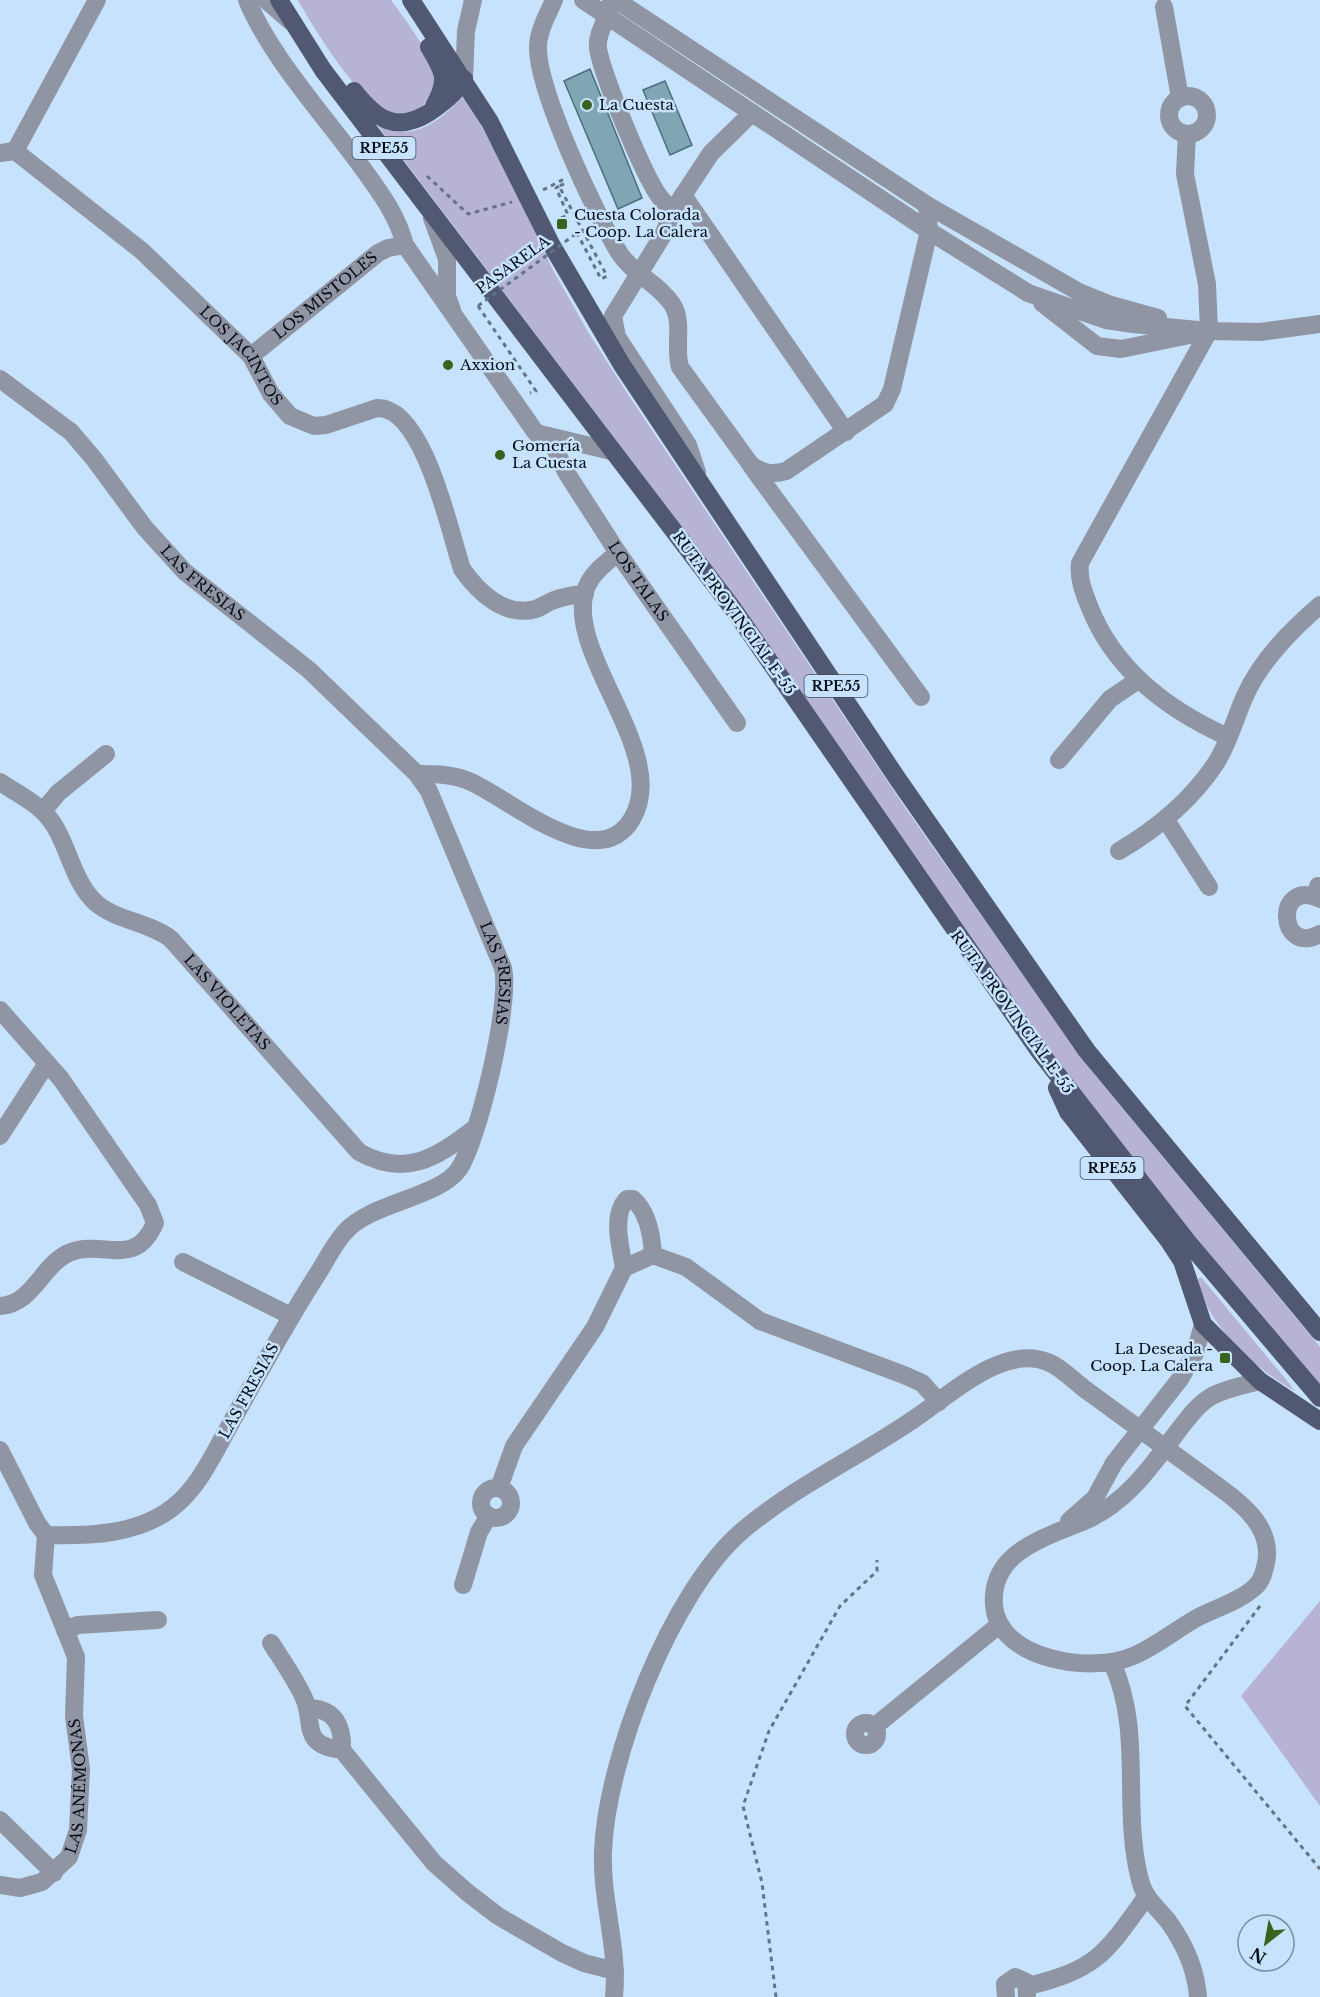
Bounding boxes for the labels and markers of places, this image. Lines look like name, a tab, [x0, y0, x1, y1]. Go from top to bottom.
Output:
place label: La Cuesta	[599, 95, 675, 114]
marker: La Cuesta	[580, 98, 594, 112]
place label: Cuesta Colorada - Coop. La Calera	[574, 205, 709, 241]
marker: Cuesta Colorada - Coop. La Calera	[555, 217, 569, 231]
place label: Axxion	[459, 355, 515, 374]
marker: Axxion	[441, 358, 455, 372]
place label: Gomería La Cuesta	[512, 436, 588, 472]
marker: Gomería La Cuesta	[493, 448, 507, 462]
place label: La Deseada - Coop. La Calera	[1090, 1339, 1214, 1375]
marker: La Deseada - Coop. La Calera	[1218, 1351, 1232, 1365]

